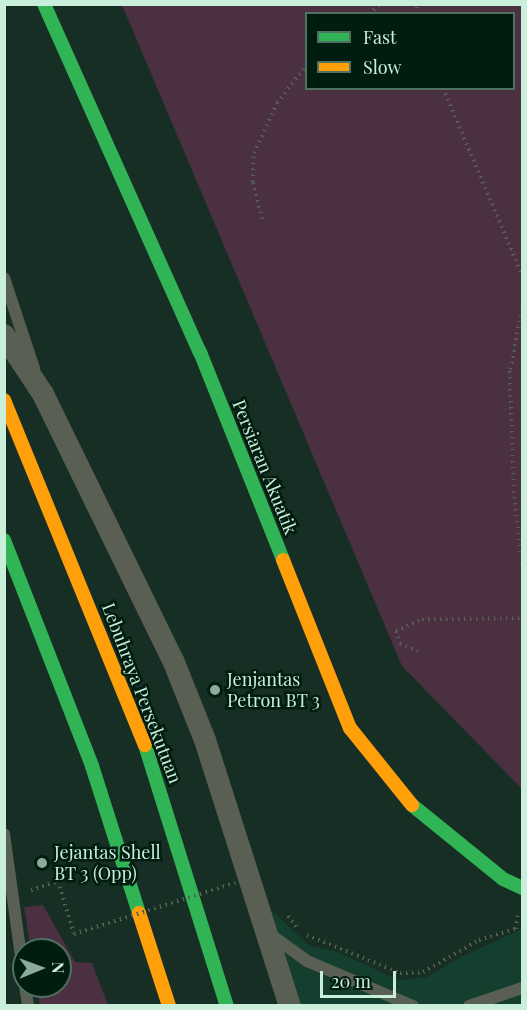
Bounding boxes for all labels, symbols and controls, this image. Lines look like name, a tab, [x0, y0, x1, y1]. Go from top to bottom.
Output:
legend	[305, 12, 515, 90]
text: Fast	[363, 25, 396, 49]
text: Slow	[363, 55, 401, 79]
street label: Persiaran Akuatik	[228, 396, 302, 538]
street label: Lebuhraya Persekutuan	[98, 600, 186, 786]
place label: Jenjantas Petron BT 3	[227, 669, 320, 712]
marker: Jenjantas Petron BT 3	[208, 683, 222, 697]
place label: Jejantas Shell BT 3 (Opp)	[54, 842, 161, 884]
marker: Jejantas Shell BT 3 (Opp)	[35, 856, 49, 870]
north arrow	[12, 938, 72, 998]
scale bar	[323, 959, 400, 997]
text: N	[48, 962, 69, 974]
text: 20 m	[331, 969, 371, 993]

